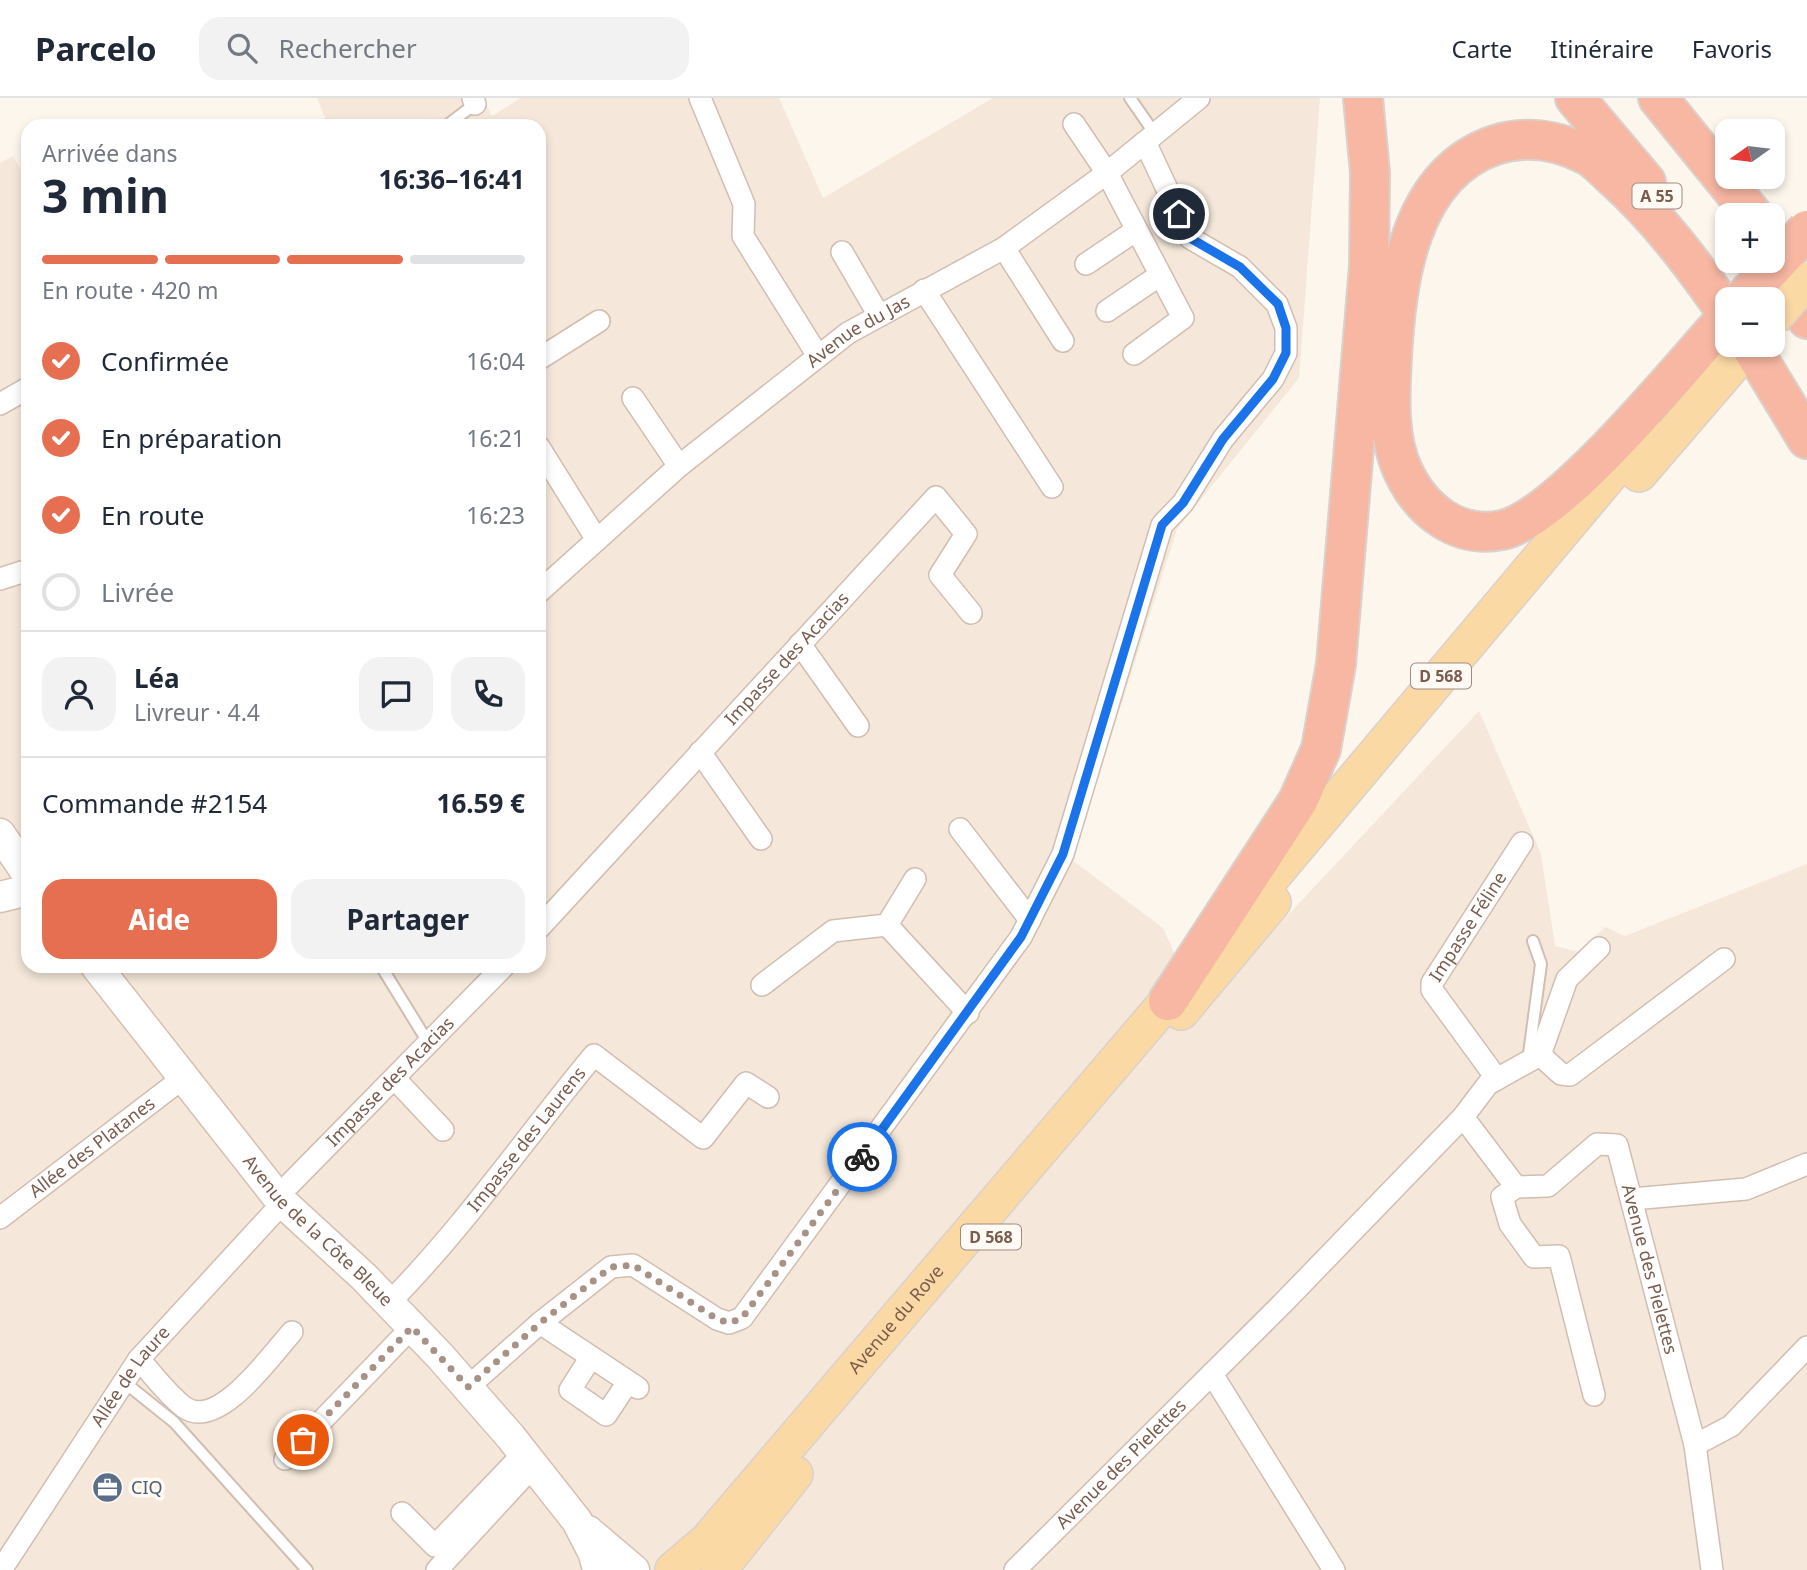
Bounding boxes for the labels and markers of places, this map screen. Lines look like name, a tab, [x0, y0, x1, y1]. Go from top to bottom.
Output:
pin	[1149, 184, 1209, 244]
pin	[273, 1410, 333, 1470]
office icon: CIQ	[91, 1471, 125, 1505]
place label: CIQ	[131, 1475, 163, 1499]

